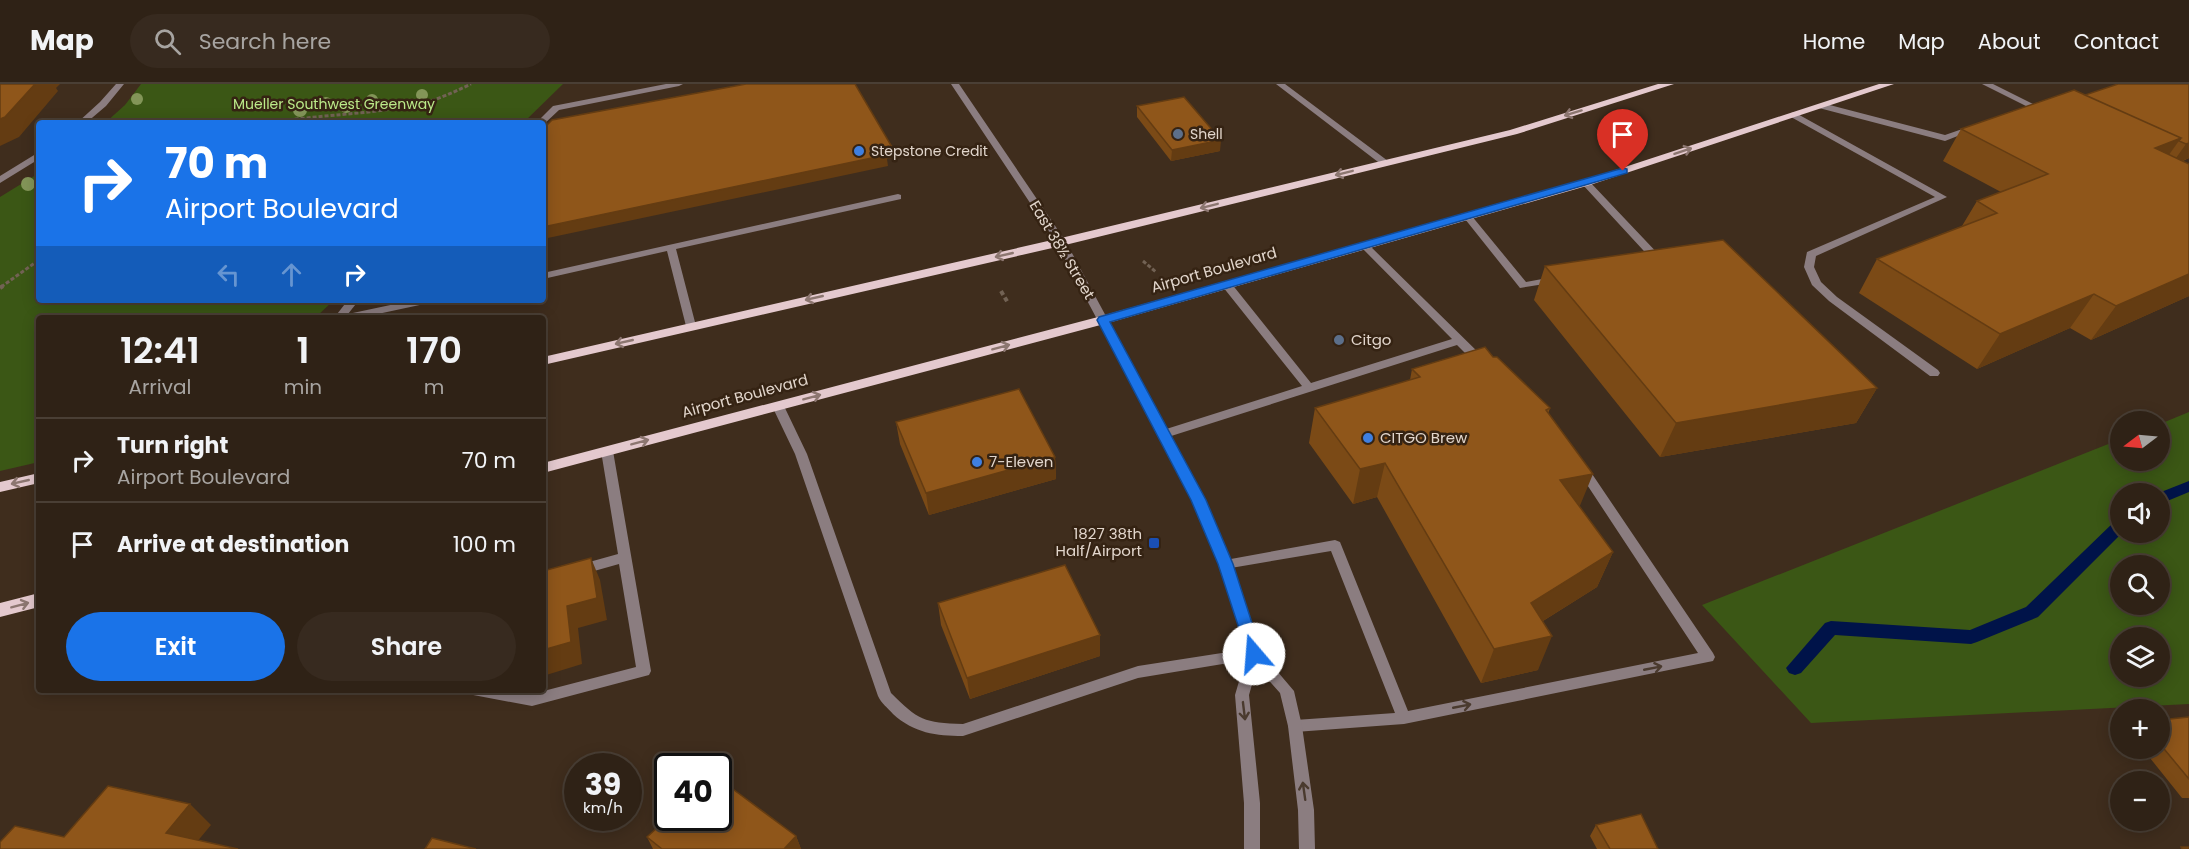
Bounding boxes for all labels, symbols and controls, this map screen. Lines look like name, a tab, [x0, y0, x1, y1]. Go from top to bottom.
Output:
search box	[130, 14, 550, 68]
text: Map	[30, 21, 94, 60]
icon: search	[151, 25, 184, 58]
text: Search here	[199, 26, 331, 57]
text: Home	[1803, 27, 1865, 56]
text: Map	[1898, 27, 1945, 56]
text: About	[1978, 27, 2041, 56]
text: Contact	[2074, 27, 2159, 56]
park label: Mueller Southwest Greenway	[233, 94, 435, 114]
one-way arrow	[1564, 108, 1583, 119]
pin	[1597, 109, 1648, 171]
icon: arrive	[1606, 118, 1639, 151]
place label: Shell	[1190, 124, 1223, 144]
marker: Shell	[1171, 127, 1185, 141]
text: 70 m	[165, 134, 268, 193]
place label: Stepstone Credit	[871, 141, 988, 161]
icon: right	[66, 144, 144, 222]
marker: Stepstone Credit	[852, 144, 866, 158]
one-way arrow	[1673, 145, 1692, 156]
one-way arrow	[1335, 168, 1354, 180]
text: Airport Boulevard	[165, 190, 399, 227]
street label: East 38½ Street	[1025, 197, 1100, 303]
one-way arrow	[1200, 200, 1219, 212]
street label: Airport Boulevard	[1149, 242, 1279, 298]
one-way arrow	[994, 250, 1014, 261]
icon: left	[212, 258, 245, 291]
icon: ahead	[275, 258, 308, 291]
icon: right	[338, 258, 371, 291]
one-way arrow	[804, 293, 823, 305]
text: 12:41	[120, 325, 200, 376]
text: 1	[296, 325, 310, 376]
text: 170	[406, 325, 462, 376]
place label: Citgo	[1351, 329, 1391, 350]
marker: Citgo	[1332, 333, 1346, 347]
one-way arrow	[614, 337, 634, 348]
one-way arrow	[991, 341, 1010, 353]
street label: Airport Boulevard	[679, 369, 810, 422]
text: Arrival	[128, 373, 191, 401]
text: min	[284, 373, 322, 401]
text: m	[424, 373, 444, 401]
one-way arrow	[802, 391, 821, 402]
north arrow	[2110, 411, 2170, 471]
map controls	[2110, 411, 2170, 831]
place label: CITGO Brew	[1380, 427, 1468, 448]
text: Turn right	[117, 430, 228, 461]
marker: CITGO Brew	[1361, 431, 1375, 445]
one-way arrow	[630, 436, 649, 447]
icon: right	[66, 444, 99, 477]
text: 70 m	[462, 445, 516, 476]
place label: 7-Eleven	[989, 451, 1053, 472]
marker: 7-Eleven	[970, 455, 984, 469]
text: Airport Boulevard	[117, 463, 290, 491]
one-way arrow	[10, 477, 29, 489]
button: sound	[2110, 483, 2170, 543]
place label: 1827 38th Half/Airport	[1056, 523, 1142, 561]
icon: arrive	[66, 528, 99, 561]
text: Arrive at destination	[117, 529, 349, 560]
text: 100 m	[453, 529, 516, 560]
marker: 1827 38th Half/Airport	[1147, 536, 1161, 550]
button: search	[2110, 555, 2170, 615]
one-way arrow	[10, 598, 29, 610]
button: Exit	[66, 612, 285, 681]
button: Share	[297, 612, 516, 681]
position arrow	[1222, 622, 1286, 686]
button: layers	[2110, 627, 2170, 687]
one-way arrow	[1643, 662, 1662, 673]
button: +	[2110, 699, 2170, 759]
one-way arrow	[1239, 700, 1250, 720]
one-way arrow	[1452, 700, 1471, 712]
speed limit sign: 40	[654, 753, 732, 831]
text: 39	[585, 763, 621, 806]
button: −	[2110, 771, 2170, 831]
one-way arrow	[1298, 781, 1309, 801]
text: km/h	[583, 797, 623, 818]

